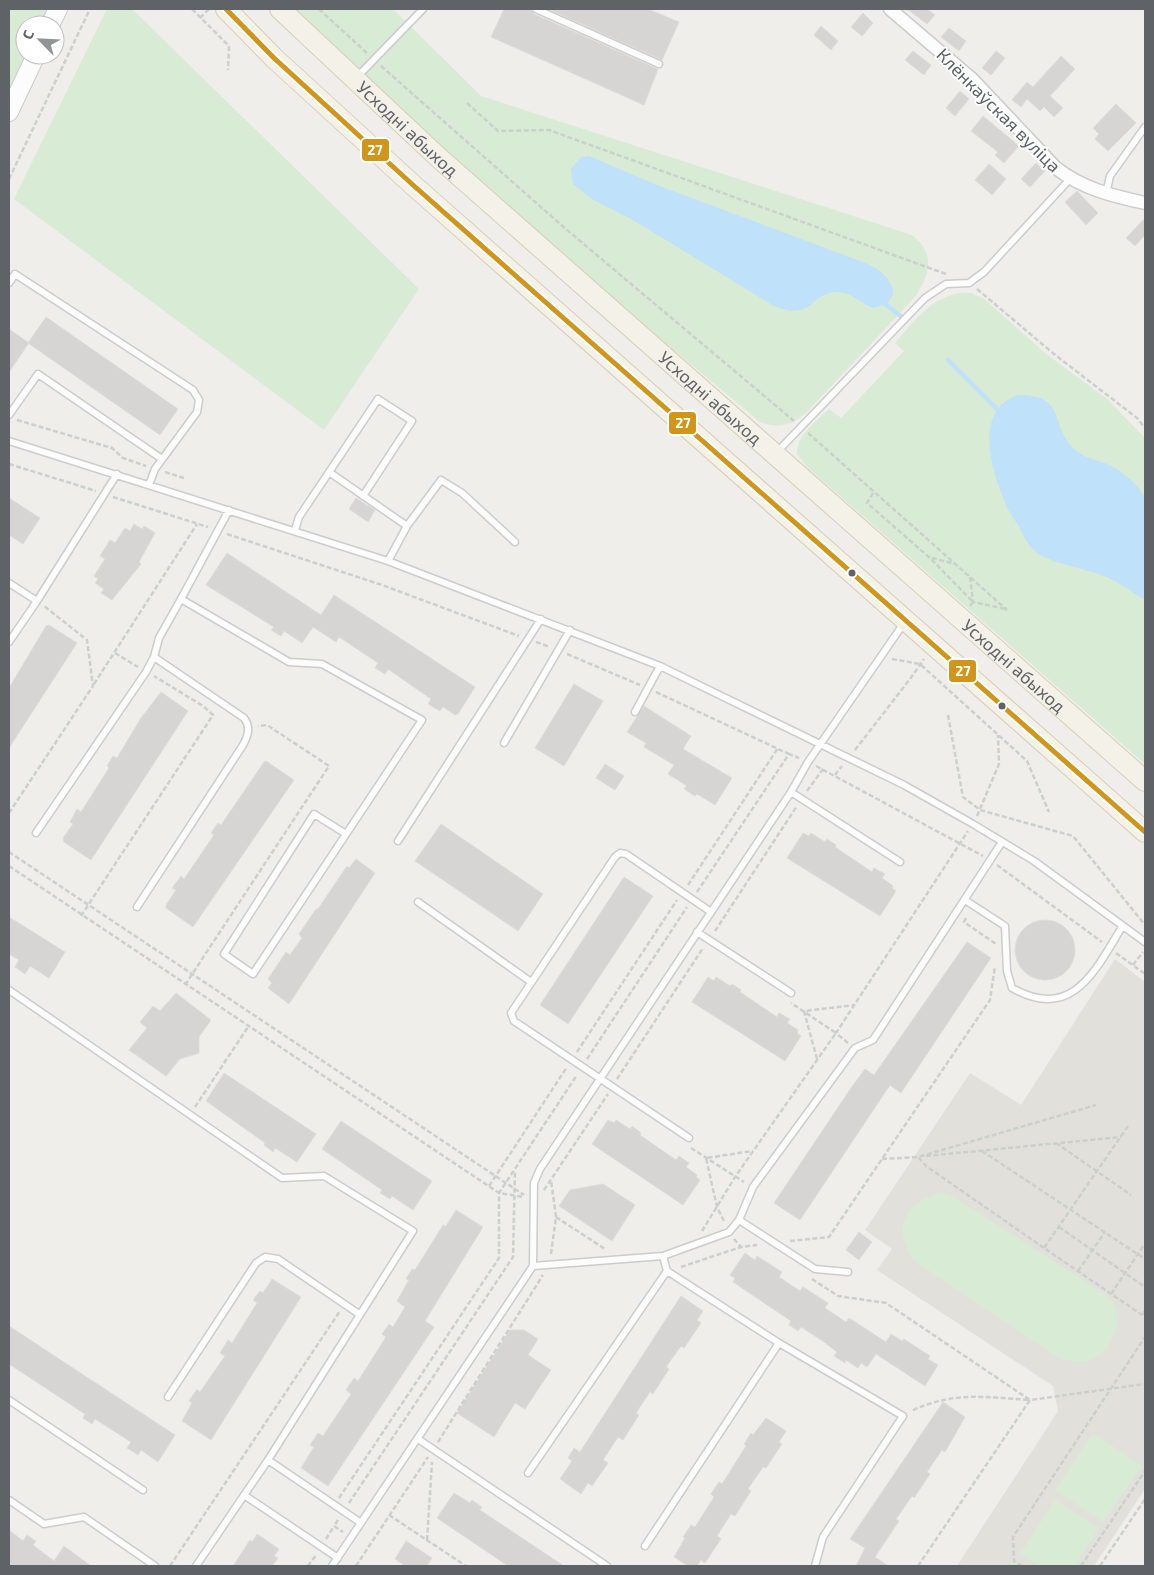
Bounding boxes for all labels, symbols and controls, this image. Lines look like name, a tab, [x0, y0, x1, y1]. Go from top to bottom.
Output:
north arrow	[15, 15, 65, 65]
text: С	[18, 27, 37, 42]
street label: Клёнкаўская вуліца	[932, 43, 1066, 177]
street label: Усходні абыход	[353, 76, 463, 181]
line badge: 27	[361, 138, 390, 162]
text: 27	[367, 141, 383, 158]
street label: Усходні абыход	[654, 346, 767, 449]
line badge: 27	[668, 411, 697, 435]
text: 27	[675, 414, 691, 431]
unlabelled marker	[847, 568, 857, 578]
street label: Усходні абыход	[958, 614, 1070, 717]
line badge: 27	[948, 659, 977, 683]
text: 27	[955, 662, 971, 679]
unlabelled marker	[997, 701, 1007, 711]

